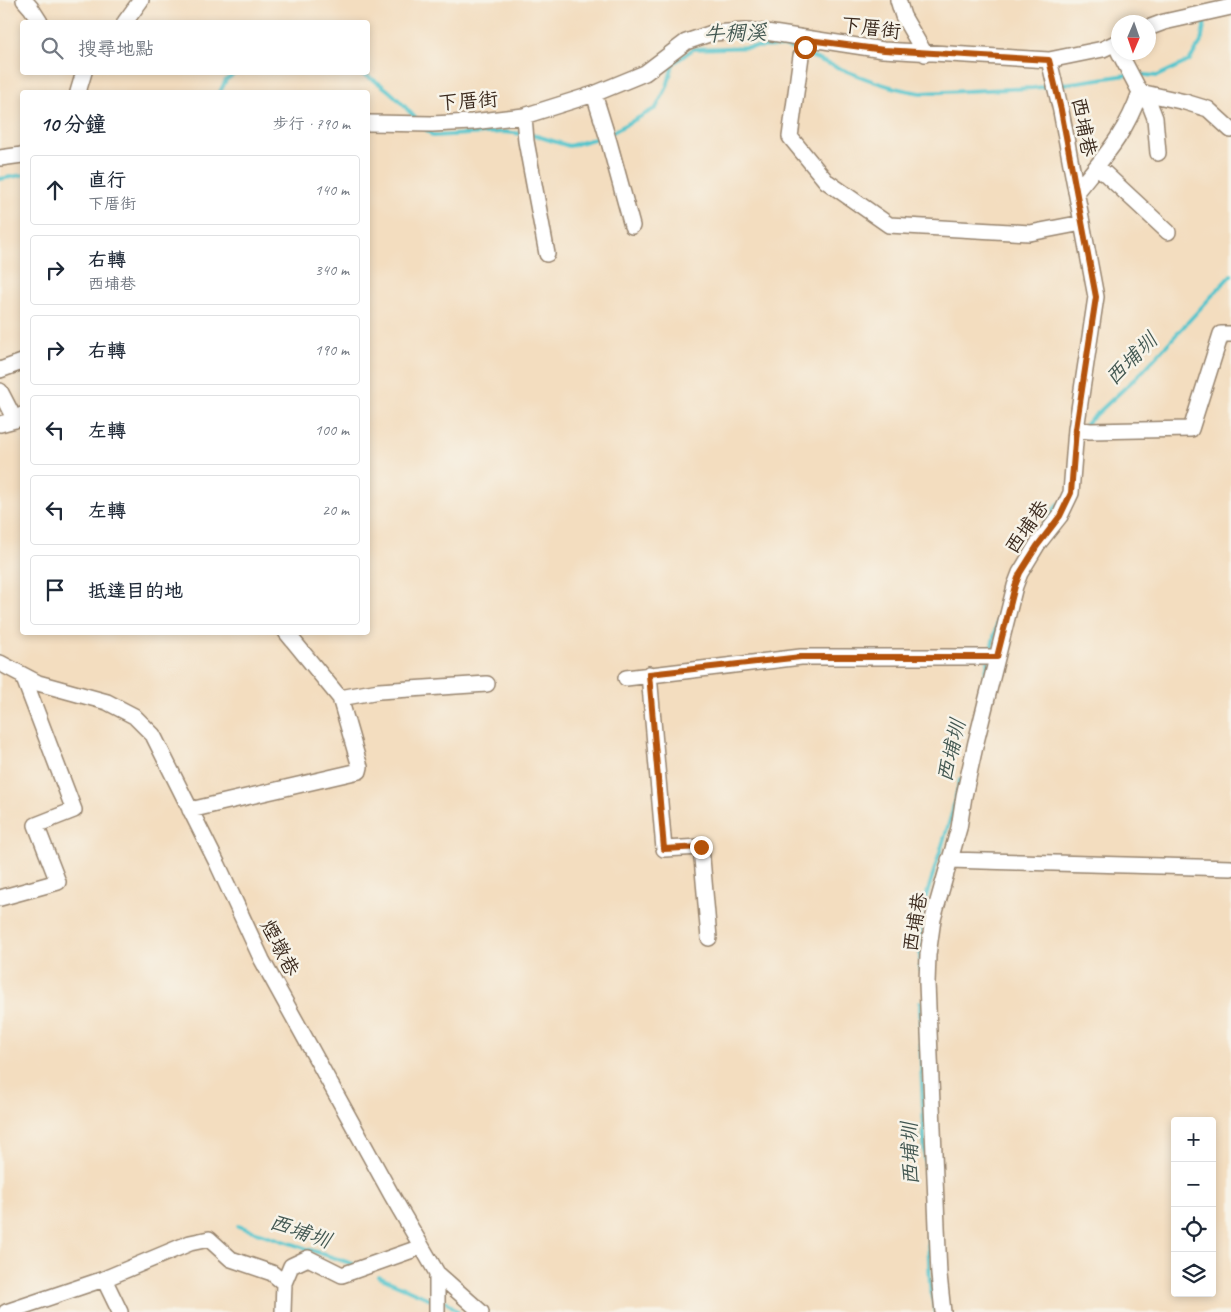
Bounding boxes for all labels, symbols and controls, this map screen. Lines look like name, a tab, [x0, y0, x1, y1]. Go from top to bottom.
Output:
street label: 下厝街	[840, 12, 902, 44]
north arrow	[1111, 15, 1156, 60]
water label: 牛稠溪	[703, 19, 768, 47]
search box	[20, 20, 370, 75]
icon: search	[38, 34, 66, 62]
route start	[794, 36, 817, 59]
text: 搜尋地點	[78, 37, 154, 61]
street label: 下厝街	[437, 86, 499, 116]
street label: 西埔巷	[1066, 95, 1102, 160]
text: 10 分鐘	[40, 111, 106, 137]
text: 步行 · 790 m	[273, 114, 350, 134]
text: 直行	[88, 168, 126, 192]
icon: ahead	[41, 176, 69, 204]
text: 140 m	[315, 180, 349, 200]
text: 下厝街	[88, 194, 136, 214]
text: 右轉	[88, 248, 126, 272]
icon: right	[41, 256, 69, 284]
text: 340 m	[315, 260, 349, 280]
text: 西埔巷	[88, 274, 136, 294]
water label: 西埔圳	[1100, 326, 1164, 390]
icon: right	[41, 336, 69, 364]
text: 右轉	[88, 339, 126, 363]
text: 190 m	[315, 340, 349, 360]
icon: left	[41, 416, 69, 444]
text: 左轉	[88, 419, 126, 443]
text: 100 m	[315, 420, 349, 440]
street label: 西埔巷	[1000, 494, 1055, 559]
icon: left	[41, 496, 69, 524]
text: 左轉	[88, 499, 126, 523]
text: 20 m	[322, 500, 349, 520]
icon: arrive	[41, 576, 69, 604]
text: 抵達目的地	[88, 579, 183, 603]
water label: 西埔圳	[931, 715, 971, 785]
route end	[690, 836, 713, 859]
street label: 西埔巷	[897, 889, 933, 954]
street label: 煙墩巷	[255, 916, 305, 981]
map controls	[1171, 1117, 1216, 1297]
button: +	[1171, 1117, 1216, 1162]
water label: 西埔圳	[896, 1120, 924, 1186]
button: −	[1171, 1162, 1216, 1207]
button: locate	[1171, 1207, 1216, 1252]
water label: 西埔圳	[266, 1208, 336, 1254]
button: layers	[1171, 1252, 1216, 1297]

